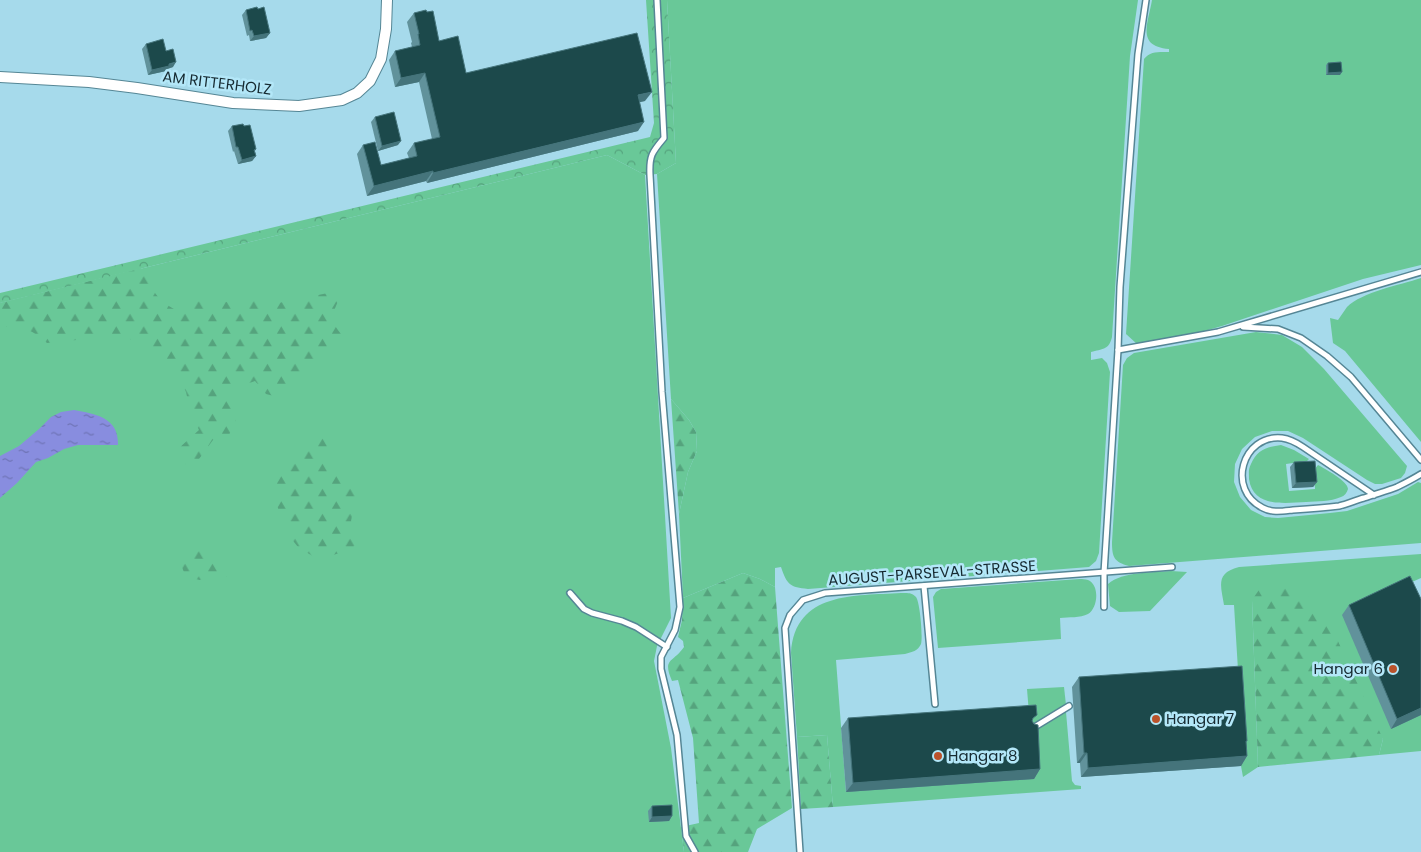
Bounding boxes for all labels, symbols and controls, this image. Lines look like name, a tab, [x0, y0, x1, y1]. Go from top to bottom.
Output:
street label: AM RITTERHOLZ	[161, 65, 273, 100]
street label: AUGUST-PARSEVAL-STRASSE	[827, 555, 1036, 590]
place label: Hangar 6	[1313, 658, 1383, 679]
marker: Hangar 6	[1387, 663, 1399, 675]
place label: Hangar 7	[1166, 708, 1234, 729]
marker: Hangar 7	[1150, 713, 1162, 725]
place label: Hangar 8	[948, 745, 1017, 766]
marker: Hangar 8	[932, 750, 944, 762]

